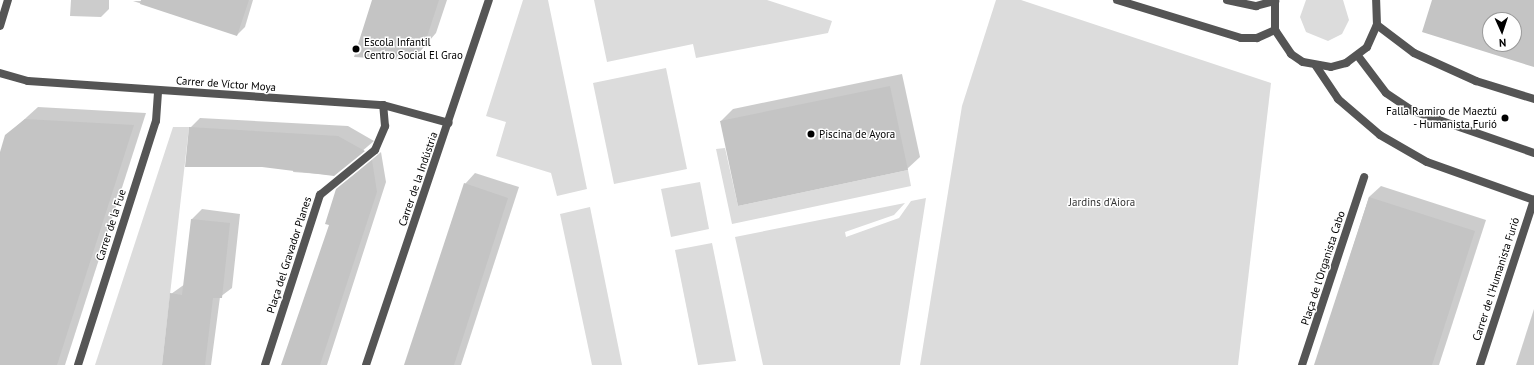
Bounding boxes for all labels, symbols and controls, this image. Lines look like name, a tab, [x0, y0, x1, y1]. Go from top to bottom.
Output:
north arrow	[1482, 12, 1522, 52]
place label: Escola Infantil Centro Social El Grao	[364, 36, 463, 62]
text: N	[1499, 36, 1507, 50]
marker: Escola Infantil Centro Social El Grao	[351, 44, 361, 54]
street label: Carrer de Víctor Moya	[175, 74, 277, 94]
place label: Falla Ramiro de Maeztú - Humanista Furió	[1386, 105, 1497, 131]
marker: Falla Ramiro de Maeztú - Humanista Furió	[1500, 113, 1510, 123]
place label: Piscina de Ayora	[819, 127, 896, 141]
marker: Piscina de Ayora	[806, 129, 816, 139]
street label: Carrer de la Indústria	[396, 130, 440, 228]
street label: Carrer de la Fue	[93, 188, 129, 262]
street label: Plaça del Gravador Planes	[264, 195, 314, 315]
park label: Jardins d'Aiora	[1069, 195, 1135, 209]
street label: Plaça de l'Organista Cabo	[1298, 209, 1348, 327]
street label: Carrer de l'Humanista Furió	[1470, 216, 1522, 342]

